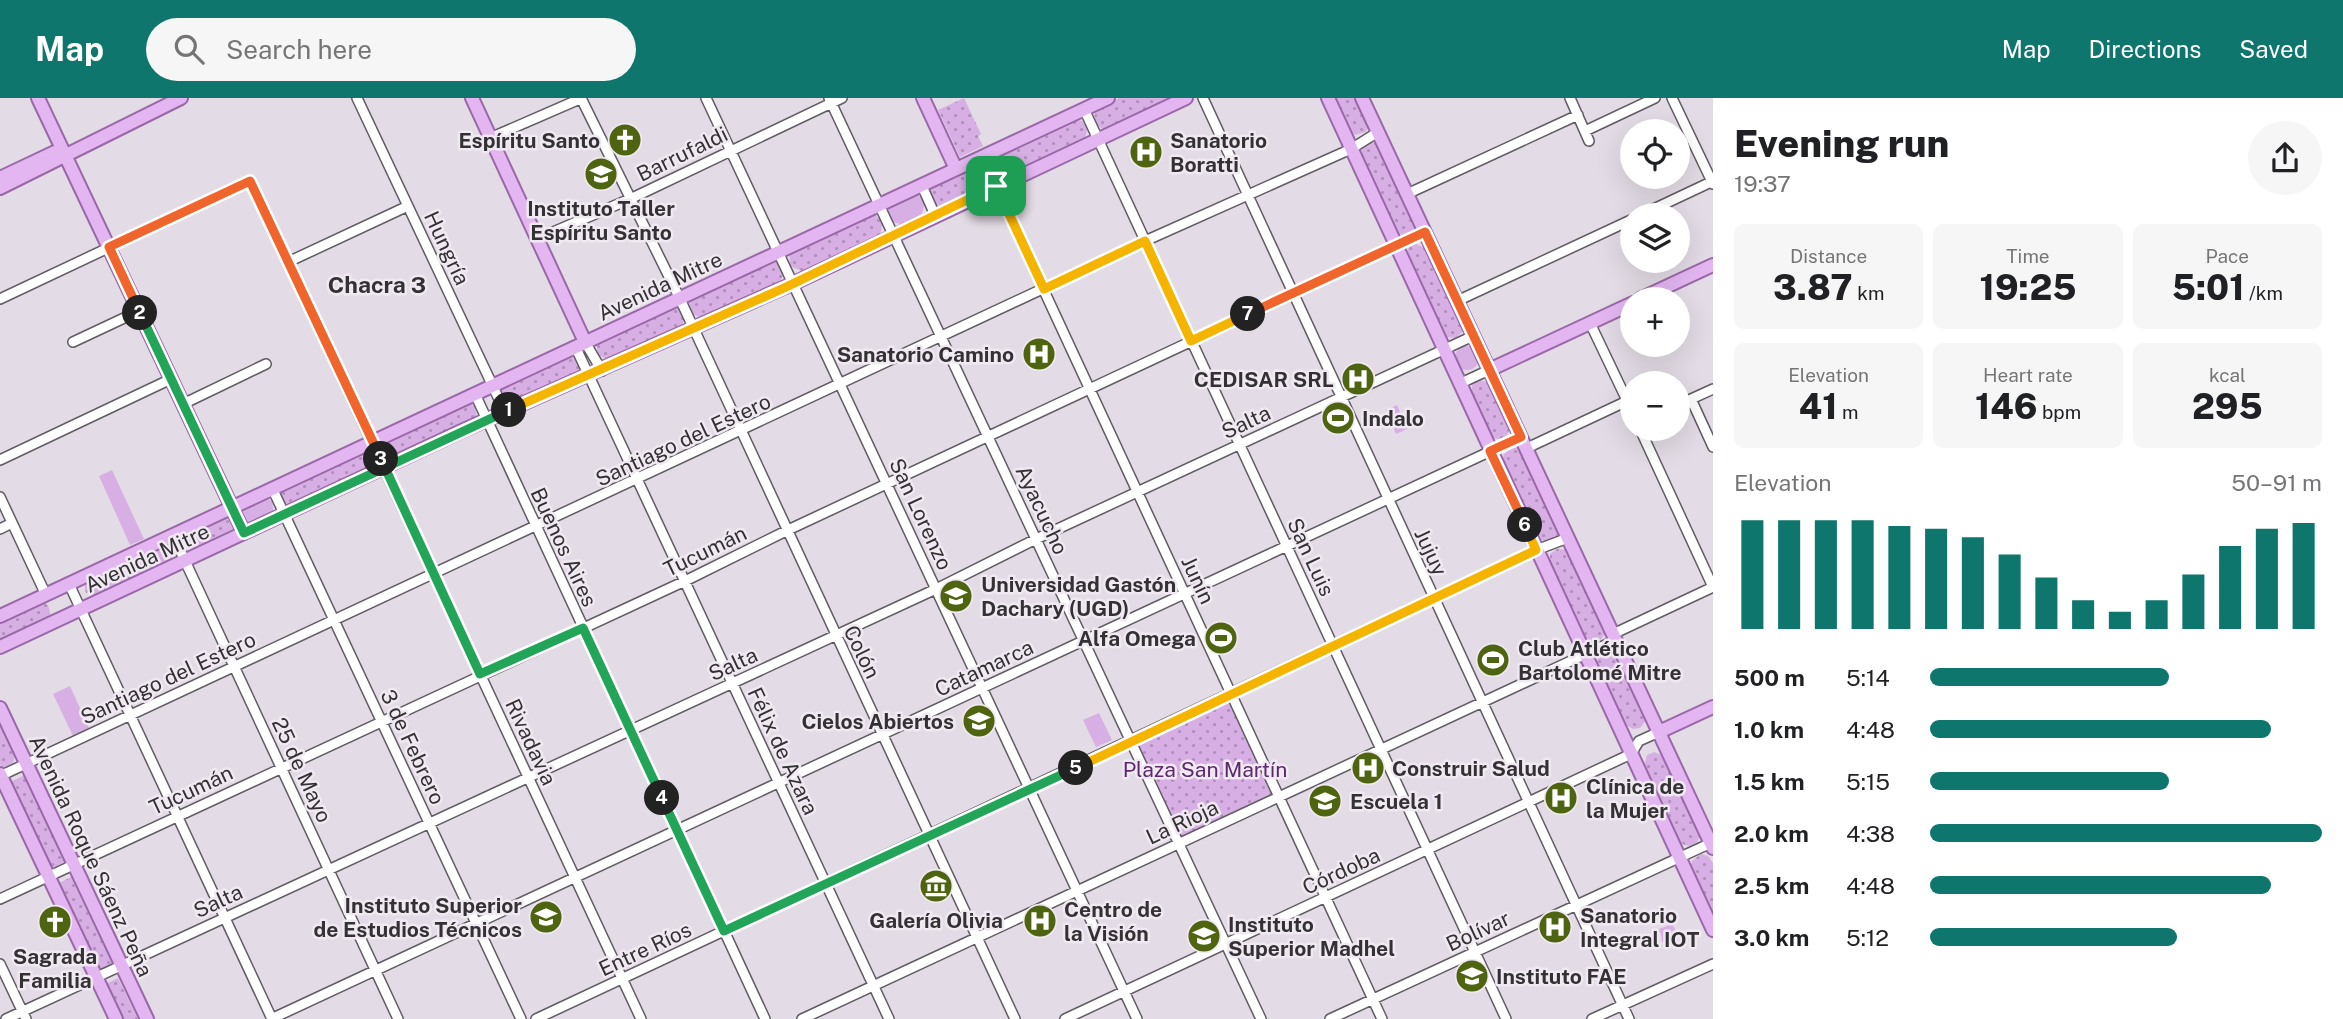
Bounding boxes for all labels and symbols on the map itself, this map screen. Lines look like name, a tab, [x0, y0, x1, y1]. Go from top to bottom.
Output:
church icon: Espíritu Santo	[606, 121, 644, 159]
street label: Barrufaldi	[632, 121, 732, 187]
place label: Espíritu Santo	[458, 128, 600, 153]
place label: Sanatorio Boratti	[1170, 128, 1267, 177]
hospital icon: Sanatorio Boratti	[1127, 133, 1165, 171]
school or university icon: Instituto Taller Espíritu Santo	[582, 155, 620, 193]
pin	[966, 156, 1026, 216]
place label: Instituto Taller Espíritu Santo	[527, 196, 675, 245]
street label: Hungría	[419, 207, 475, 289]
street label: Avenida Mitre	[594, 246, 726, 326]
district label: Chacra 3	[328, 271, 426, 298]
pin: 2	[122, 296, 158, 330]
pin: 7	[1230, 296, 1266, 332]
hospital icon: Sanatorio Camino	[1020, 335, 1058, 373]
place label: Sanatorio Camino	[837, 342, 1014, 367]
hospital icon: CEDISAR SRL	[1339, 360, 1377, 398]
place label: CEDISAR SRL	[1194, 367, 1334, 392]
street label: Santiago del Estero	[591, 388, 775, 492]
pin: 1	[491, 392, 526, 428]
sports icon: Indalo	[1319, 399, 1357, 437]
street label: Salta	[1218, 400, 1274, 444]
place label: Indalo	[1362, 406, 1424, 431]
pin: 3	[364, 442, 398, 476]
street label: San Lorenzo	[884, 454, 958, 574]
street label: Ayacucho	[1011, 462, 1073, 558]
street label: Buenos Aires	[526, 483, 602, 611]
pin: 6	[1508, 508, 1542, 542]
street label: San Luis	[1282, 514, 1340, 600]
street label: Avenida Mitre	[81, 518, 213, 598]
street label: Tucumán	[660, 520, 750, 582]
street label: Jujuy	[1409, 524, 1453, 580]
street label: Junín	[1176, 552, 1220, 608]
place label: Universidad Gastón Dachary (UGD)	[981, 572, 1176, 621]
school or university icon: Universidad Gastón Dachary (UGD)	[937, 577, 975, 615]
sports icon: Alfa Omega	[1202, 619, 1240, 657]
street label: Colón	[838, 621, 886, 683]
street label: Santiago del Estero	[76, 626, 260, 730]
place label: Alfa Omega	[1078, 626, 1196, 651]
street label: Catamarca	[931, 634, 1037, 702]
place label: Club Atlético Bartolomé Mitre	[1518, 636, 1682, 685]
sports icon: Club Atlético Bartolomé Mitre	[1474, 641, 1512, 679]
street label: Salta	[705, 642, 761, 686]
street label: Félix de Azara	[743, 683, 823, 819]
street label: 3 de Febrero	[375, 686, 451, 808]
street label: Rivadavia	[500, 695, 562, 789]
school or university icon: Cielos Abiertos	[960, 702, 998, 740]
place label: Cielos Abiertos	[801, 709, 954, 734]
street label: 25 de Mayo	[267, 714, 337, 826]
street label: Avenida Roque Sáenz Peña	[24, 731, 158, 981]
hospital icon: Construir Salud	[1349, 749, 1387, 787]
pin: 5	[1058, 750, 1094, 786]
place label: Construir Salud	[1392, 756, 1550, 781]
park label: Plaza San Martín	[1123, 757, 1287, 782]
street label: Tucumán	[145, 760, 237, 820]
place label: Clínica de la Mujer	[1586, 774, 1684, 823]
hospital icon: Clínica de la Mujer	[1542, 779, 1580, 817]
pin: 4	[644, 780, 680, 816]
school or university icon: Escuela 1	[1306, 782, 1344, 820]
place label: Escuela 1	[1350, 789, 1443, 814]
street label: La Rioja	[1142, 794, 1222, 850]
street label: Córdoba	[1298, 842, 1384, 900]
museum icon: Galería Olivia	[917, 867, 955, 905]
street label: Salta	[190, 879, 246, 923]
place label: Instituto Superior de Estudios Técnicos	[313, 893, 522, 942]
place label: Centro de la Visión	[1064, 897, 1162, 946]
school or university icon: Instituto Superior de Estudios Técnicos	[527, 898, 565, 936]
hospital icon: Centro de la Visión	[1021, 902, 1059, 940]
church icon: Sagrada Familia	[36, 903, 74, 941]
place label: Sanatorio Integral IOT	[1580, 903, 1700, 952]
street label: Bolívar	[1442, 905, 1514, 957]
place label: Galería Olivia	[869, 908, 1003, 933]
hospital icon: Sanatorio Integral IOT	[1536, 908, 1574, 946]
place label: Instituto Superior Madhel	[1228, 912, 1395, 961]
street label: Entre Ríos	[595, 917, 695, 981]
school or university icon: Instituto Superior Madhel	[1185, 917, 1223, 955]
place label: Sagrada Familia	[13, 944, 97, 993]
school or university icon: Instituto FAE	[1453, 957, 1491, 995]
place label: Instituto FAE	[1496, 964, 1627, 989]

